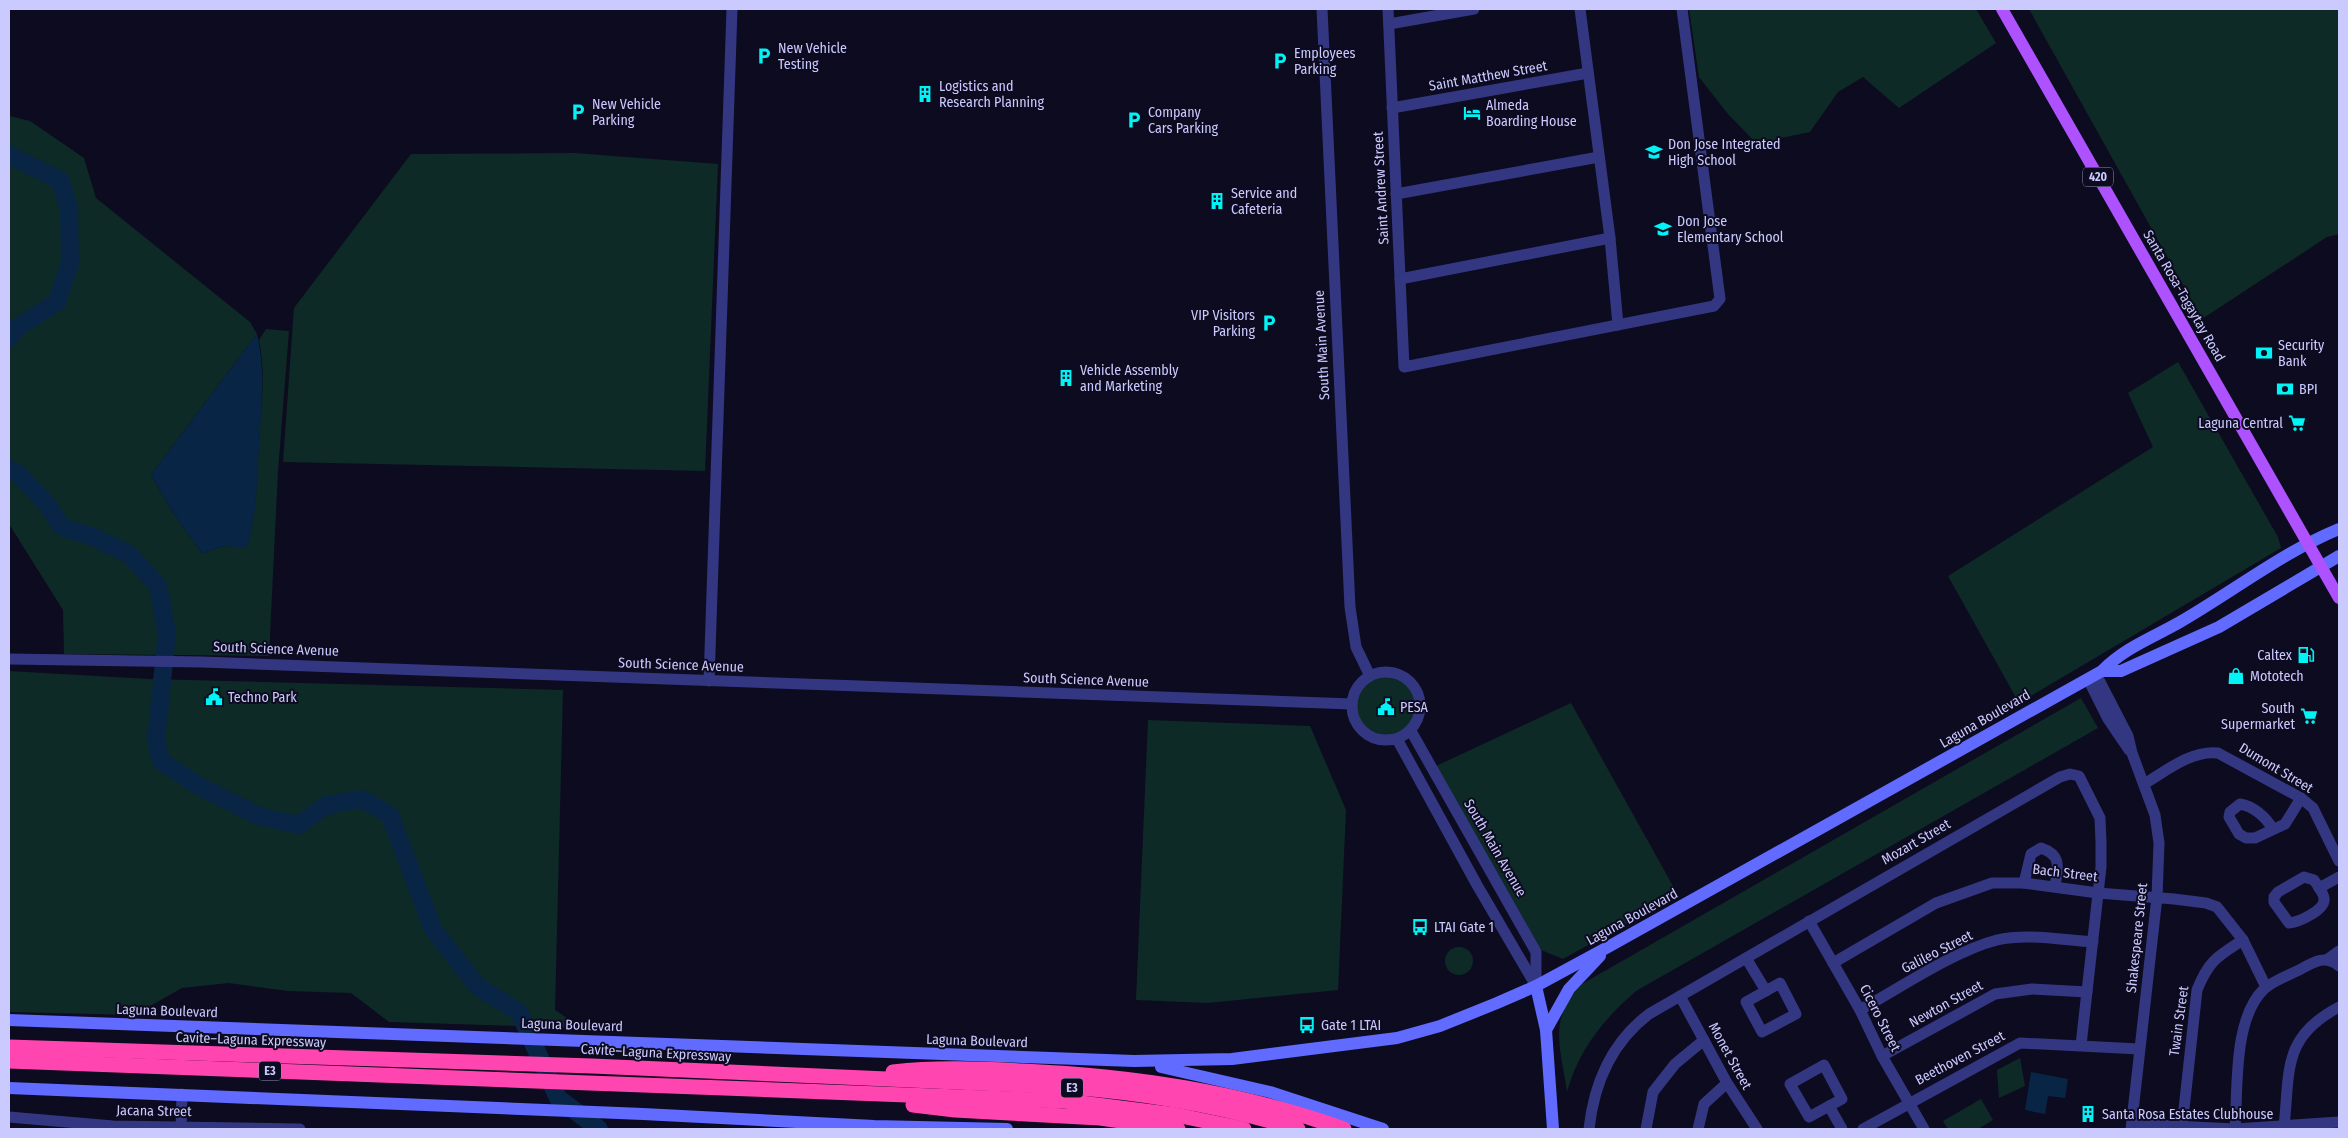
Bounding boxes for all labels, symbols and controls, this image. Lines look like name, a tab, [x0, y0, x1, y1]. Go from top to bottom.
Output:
place label: New Vehicle Testing	[778, 40, 847, 73]
place label: Employees Parking	[1294, 45, 1356, 78]
parking icon: New Vehicle Testing	[754, 46, 774, 66]
parking icon: Employees Parking	[1270, 51, 1290, 71]
street label: Saint Matthew Street	[1428, 57, 1549, 95]
place label: Logistics and Research Planning	[939, 78, 1044, 111]
building icon: Logistics and Research Planning	[915, 84, 935, 104]
place label: New Vehicle Parking	[592, 96, 661, 129]
place label: Almeda Boarding House	[1486, 97, 1577, 130]
parking icon: New Vehicle Parking	[568, 102, 588, 122]
hotel icon: Almeda Boarding House	[1462, 103, 1482, 123]
place label: Company Cars Parking	[1148, 104, 1219, 137]
parking icon: Company Cars Parking	[1124, 110, 1144, 130]
street label: Saint Andrew Street	[1370, 131, 1392, 245]
place label: Don Jose Integrated High School	[1668, 136, 1781, 169]
school or university icon: Don Jose Integrated High School	[1644, 142, 1664, 162]
road number: 420	[2083, 168, 2113, 186]
place label: Service and Cafeteria	[1231, 185, 1297, 218]
building icon: Service and Cafeteria	[1207, 191, 1227, 211]
place label: Don Jose Elementary School	[1677, 213, 1784, 246]
school or university icon: Don Jose Elementary School	[1653, 219, 1673, 239]
street label: Santa Rosa-Tagaytay Road	[2139, 227, 2229, 365]
street label: South Main Avenue	[1311, 290, 1333, 400]
place label: VIP Visitors Parking	[1191, 307, 1255, 340]
parking icon: VIP Visitors Parking	[1259, 313, 1279, 333]
place label: Security Bank	[2278, 337, 2325, 370]
bank icon: Security Bank	[2254, 343, 2274, 363]
place label: Vehicle Assembly and Marketing	[1080, 362, 1179, 395]
building icon: Vehicle Assembly and Marketing	[1056, 368, 1076, 388]
bank icon: BPI	[2275, 379, 2295, 399]
place label: BPI	[2299, 381, 2318, 398]
supermarket icon: Laguna Central	[2287, 413, 2307, 433]
place label: Laguna Central	[2198, 415, 2283, 432]
street label: South Science Avenue	[213, 638, 339, 660]
fuel station icon: Caltex	[2296, 645, 2316, 665]
place label: Caltex	[2257, 647, 2293, 664]
street label: South Science Avenue	[618, 654, 744, 676]
shop icon: Mototech	[2226, 666, 2246, 686]
place label: Mototech	[2250, 668, 2304, 685]
street label: South Science Avenue	[1023, 669, 1149, 691]
street label: Laguna Boulevard	[1937, 686, 2033, 752]
public building icon: Techno Park	[204, 687, 224, 707]
place label: Techno Park	[228, 689, 297, 706]
public building icon: PESA	[1376, 697, 1396, 717]
place label: PESA	[1400, 699, 1429, 716]
place label: South Supermarket	[2221, 700, 2295, 733]
supermarket icon: South Supermarket	[2299, 706, 2319, 726]
street label: Dumont Street	[2236, 739, 2316, 797]
street label: South Main Avenue	[1460, 796, 1530, 900]
street label: Mozart Street	[1879, 815, 1954, 869]
street label: Bach Street	[2031, 861, 2099, 885]
street label: Shakespeare Street	[2123, 882, 2151, 994]
street label: Laguna Boulevard	[1583, 885, 1681, 949]
bus stop icon: LTAI Gate 1	[1410, 917, 1430, 937]
place label: LTAI Gate 1	[1434, 919, 1494, 936]
street label: Galileo Street	[1899, 927, 1976, 977]
street label: Newton Street	[1906, 977, 1986, 1031]
street label: Cicero Street	[1856, 982, 1904, 1055]
street label: Twain Street	[2166, 984, 2192, 1057]
street label: Laguna Boulevard	[116, 1001, 218, 1021]
street label: Laguna Boulevard	[521, 1015, 623, 1035]
bus stop icon: Gate 1 LTAI	[1297, 1015, 1317, 1035]
place label: Gate 1 LTAI	[1321, 1017, 1381, 1034]
street label: Monet Street	[1705, 1020, 1756, 1093]
street label: Beethoven Street	[1912, 1027, 2008, 1089]
street label: Cavite–Laguna Expressway	[175, 1029, 327, 1051]
street label: Laguna Boulevard	[926, 1031, 1028, 1051]
street label: Cavite–Laguna Expressway	[580, 1041, 732, 1065]
road number: E3	[259, 1062, 281, 1080]
road number: E3	[1061, 1078, 1083, 1098]
street label: Jacana Street	[116, 1102, 192, 1120]
building icon: Santa Rosa Estates Clubhouse	[2078, 1104, 2098, 1124]
place label: Santa Rosa Estates Clubhouse	[2102, 1106, 2273, 1123]

